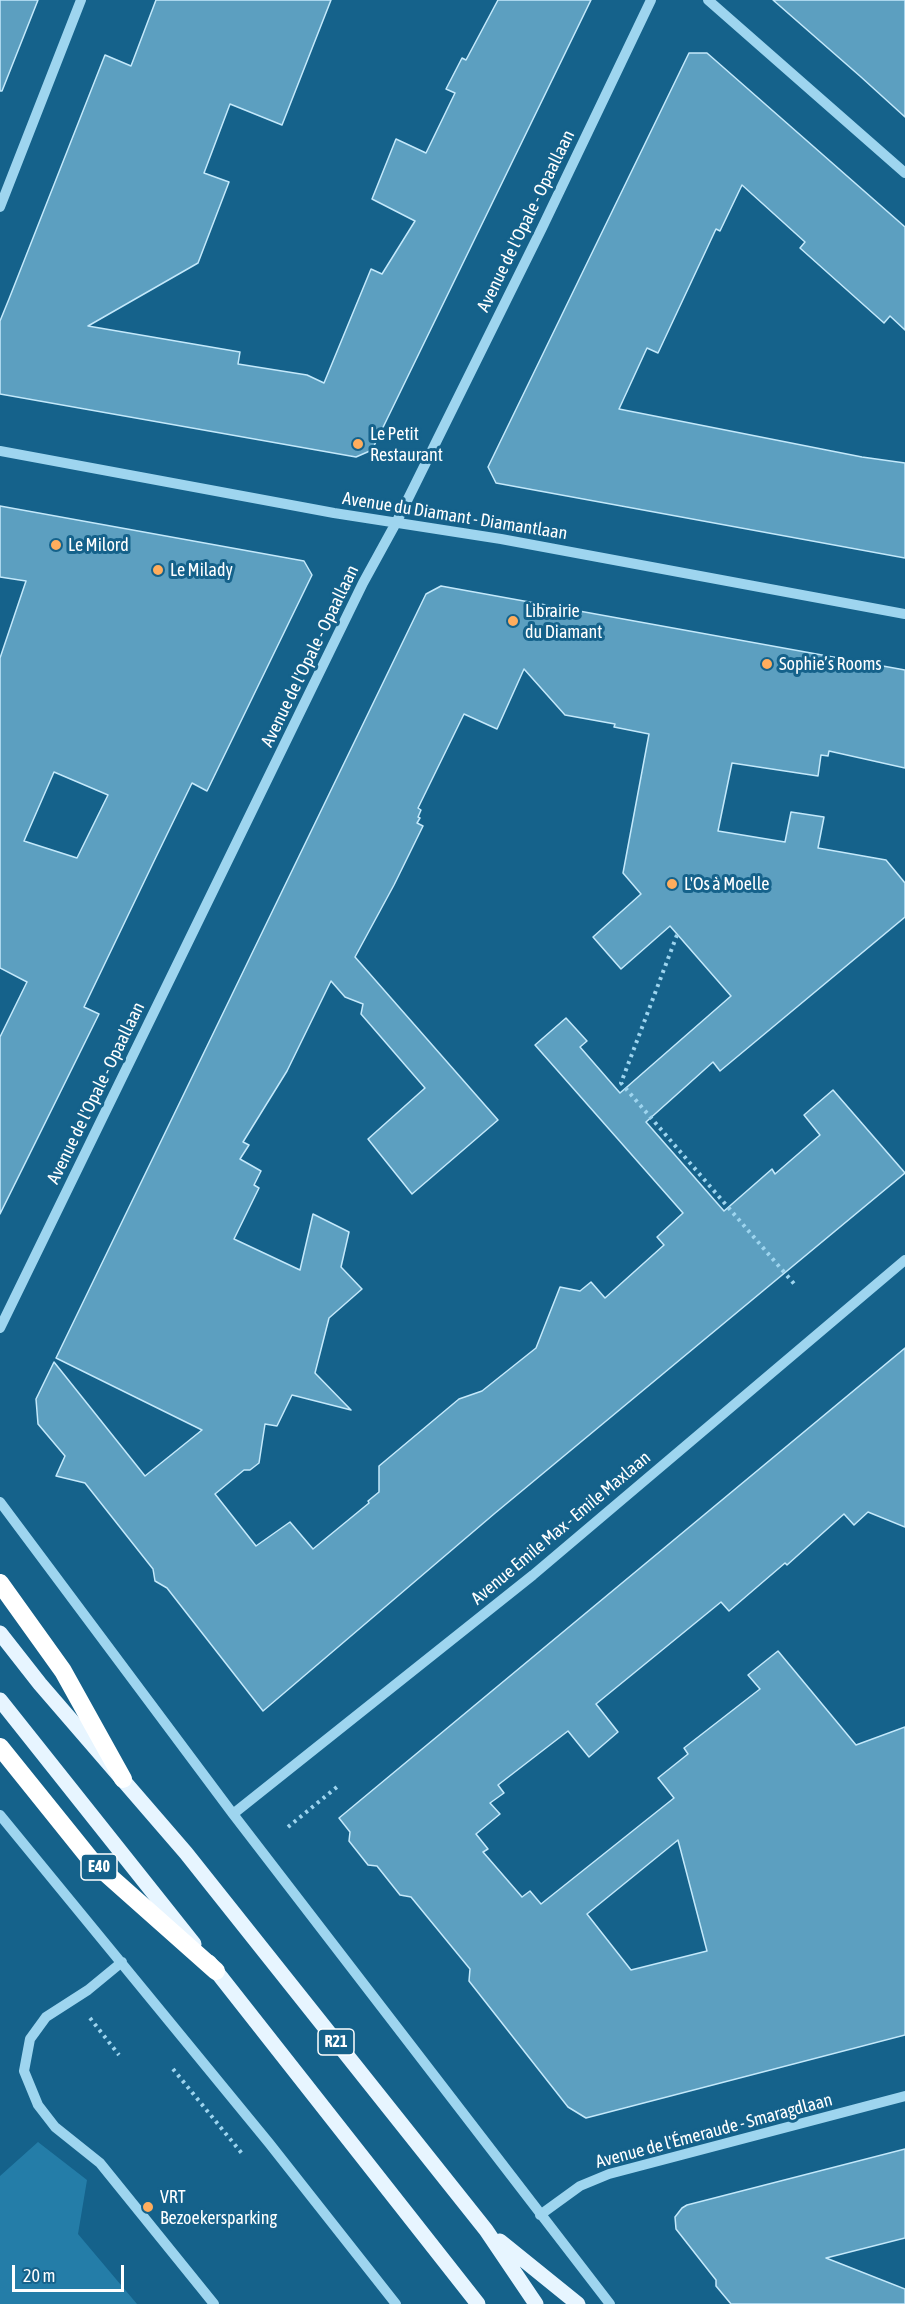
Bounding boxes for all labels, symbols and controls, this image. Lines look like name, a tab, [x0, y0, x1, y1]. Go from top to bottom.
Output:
street label: Avenue de l'Opale - Opaallaan	[473, 127, 579, 315]
place label: Le Petit Restaurant	[370, 423, 443, 466]
marker: Le Petit Restaurant	[351, 437, 365, 451]
street label: Avenue du Diamant - Diamantlaan	[341, 488, 569, 544]
place label: Le Milord	[68, 534, 129, 556]
marker: Le Milord	[49, 538, 63, 552]
place label: Le Milady	[170, 559, 233, 581]
street label: Avenue de l'Opale - Opaallaan	[257, 562, 363, 750]
marker: Le Milady	[151, 563, 165, 577]
place label: Librairie du Diamant	[525, 600, 603, 642]
marker: Librairie du Diamant	[506, 614, 520, 628]
place label: Sophie’s Rooms	[779, 653, 882, 675]
marker: Sophie’s Rooms	[760, 657, 774, 671]
place label: L'Os à Moelle	[684, 873, 769, 895]
marker: L'Os à Moelle	[665, 877, 679, 891]
street label: Avenue de l'Opale - Opaallaan	[43, 999, 149, 1187]
street label: Avenue Emile Max - Emile Maxlaan	[467, 1447, 655, 1609]
road number: E40	[81, 1854, 117, 1880]
road number: R21	[318, 2029, 354, 2055]
street label: Avenue de l'Émeraude - Smaragdlaan	[593, 2089, 835, 2173]
place label: VRT Bezoekersparking	[160, 2186, 277, 2228]
marker: VRT Bezoekersparking	[141, 2200, 155, 2214]
scale bar	[15, 2253, 128, 2291]
text: 20 m	[23, 2265, 55, 2286]

